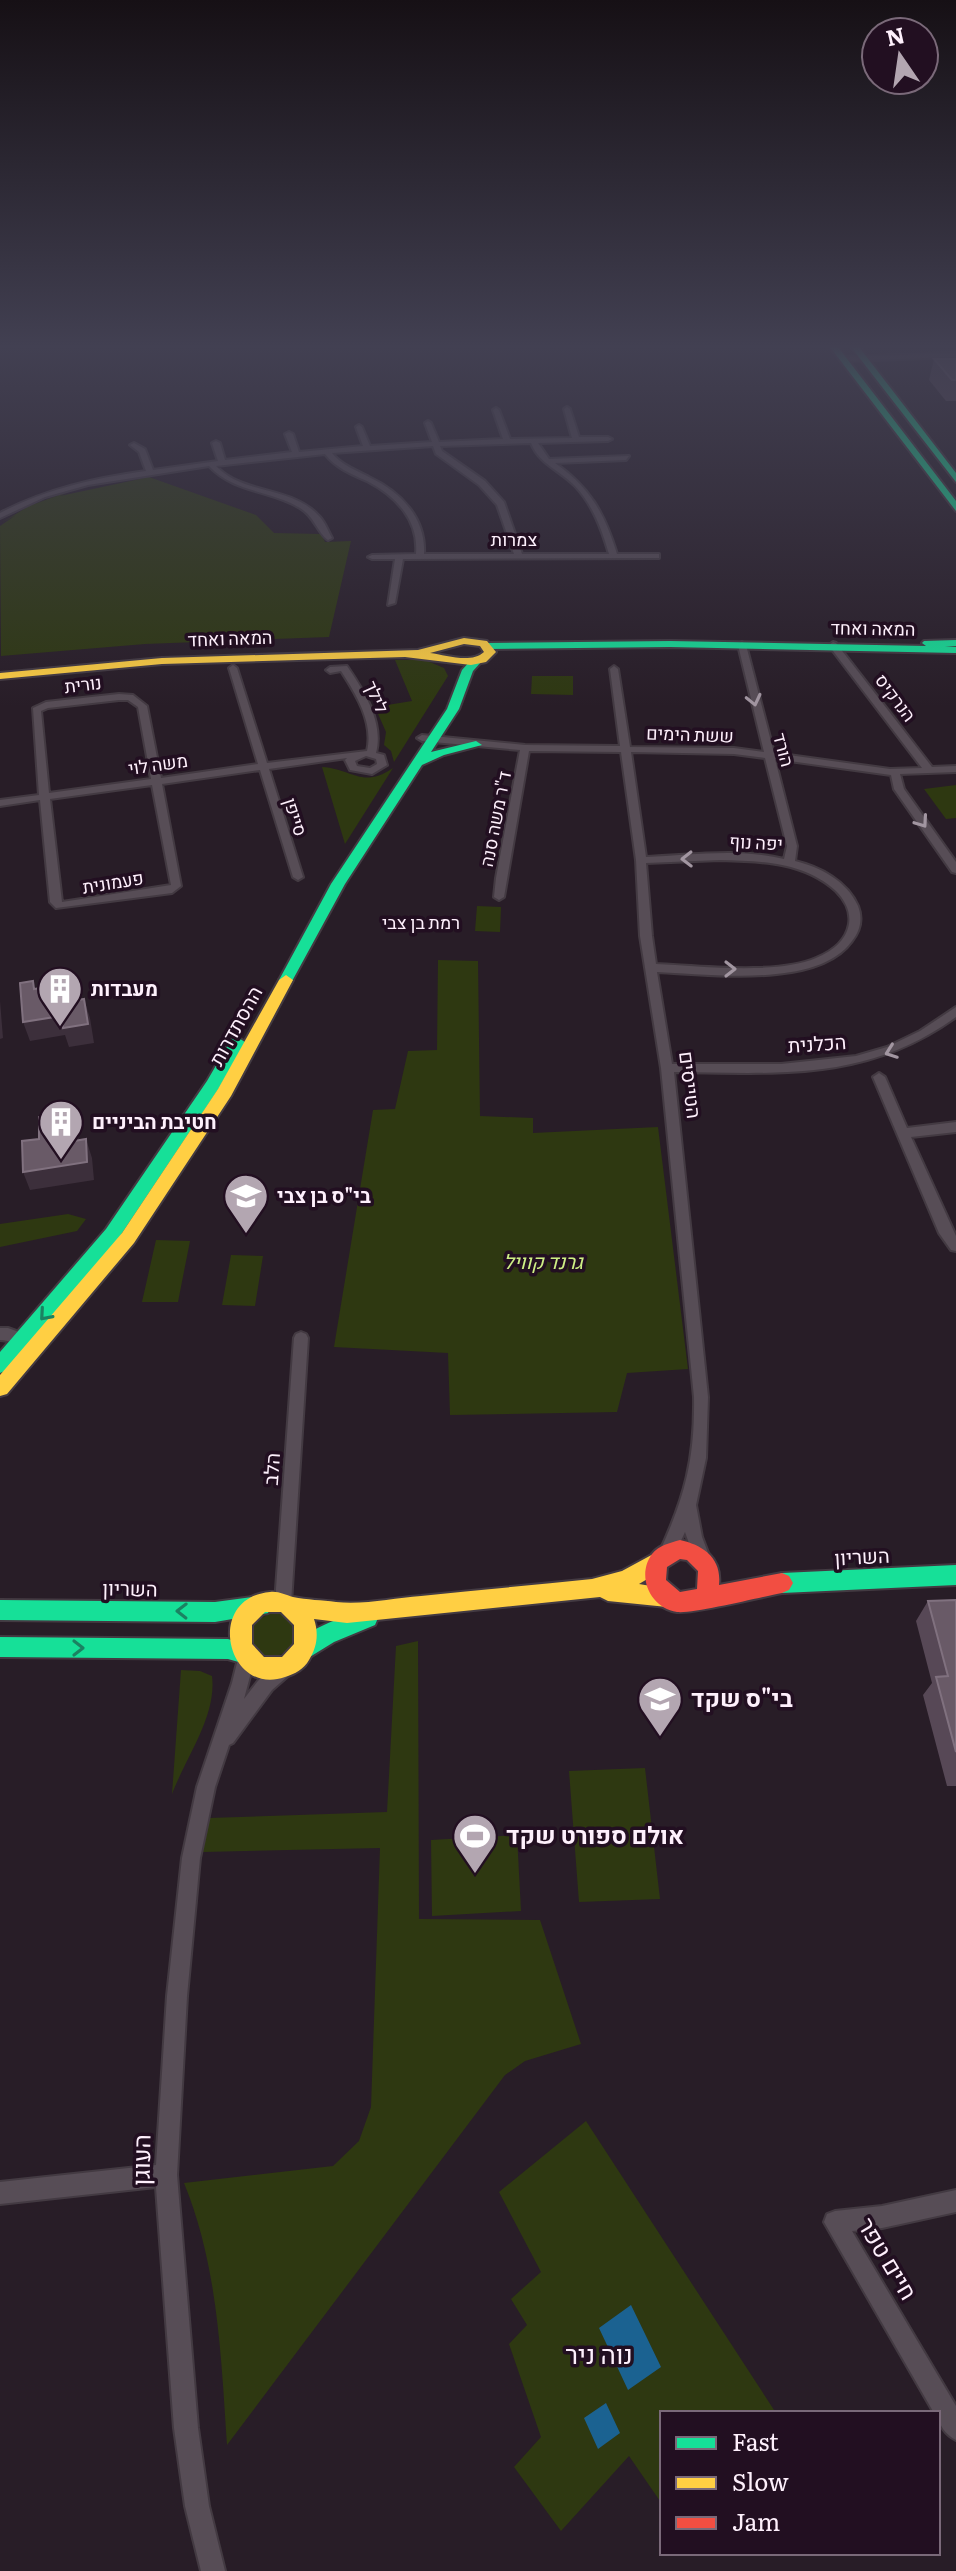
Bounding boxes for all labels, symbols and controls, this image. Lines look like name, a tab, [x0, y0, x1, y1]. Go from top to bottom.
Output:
north arrow	[860, 16, 940, 96]
text: N	[882, 17, 908, 53]
street label: צמרות	[491, 525, 537, 552]
street label: המאה ואחד	[830, 613, 916, 642]
street label: המאה ואחד	[187, 623, 273, 652]
street label: הנרקיס	[869, 667, 923, 727]
street label: נורית	[63, 668, 103, 699]
street label: לילך	[358, 676, 396, 717]
one-way arrow	[745, 693, 762, 706]
street label: ששת הימים	[646, 718, 734, 749]
street label: הורד	[767, 730, 802, 770]
street label: משה לוי	[126, 746, 189, 781]
street label: ד"ר משה סנה	[472, 768, 517, 869]
street label: סייפן	[278, 794, 315, 839]
one-way arrow	[912, 814, 927, 828]
street label: יפה נוף	[729, 827, 783, 856]
one-way arrow	[680, 851, 693, 868]
street label: פעמונית	[80, 863, 145, 900]
district label: רמת בן צבי	[382, 908, 460, 935]
one-way arrow	[724, 960, 737, 978]
building icon: מעבדות	[36, 965, 84, 1028]
place label: מעבדות	[91, 972, 158, 1002]
street label: ההסתדרות	[200, 980, 269, 1071]
street label: הכלנית	[787, 1025, 847, 1059]
one-way arrow	[884, 1042, 898, 1059]
street label: הטייסים	[673, 1049, 711, 1120]
building icon: חטיבת הביניים	[37, 1098, 85, 1161]
place label: חטיבת הביניים	[92, 1105, 217, 1135]
school or university icon: בי"ס בן צבי	[222, 1172, 270, 1235]
place label: בי"ס בן צבי	[277, 1179, 371, 1209]
park label: גרנד קוויל	[503, 1245, 584, 1275]
one-way arrow	[40, 1305, 55, 1320]
street label: הלב	[254, 1452, 286, 1486]
street label: השריון	[834, 1539, 890, 1571]
street label: השריון	[102, 1572, 158, 1602]
one-way arrow	[175, 1602, 188, 1620]
one-way arrow	[72, 1639, 85, 1657]
school or university icon: בי"ס שקד	[636, 1675, 684, 1738]
place label: בי"ס שקד	[691, 1679, 793, 1714]
sports icon: אולם ספורט שקד	[451, 1812, 499, 1875]
place label: אולם ספורט שקד	[506, 1816, 684, 1851]
street label: העוגן	[122, 2134, 157, 2186]
street label: חיים טפר	[851, 2210, 928, 2306]
district label: נוה ניר	[565, 2333, 633, 2372]
legend	[660, 2411, 940, 2555]
text: Fast	[732, 2423, 779, 2458]
text: Slow	[732, 2463, 789, 2498]
text: Jam	[732, 2503, 780, 2538]

